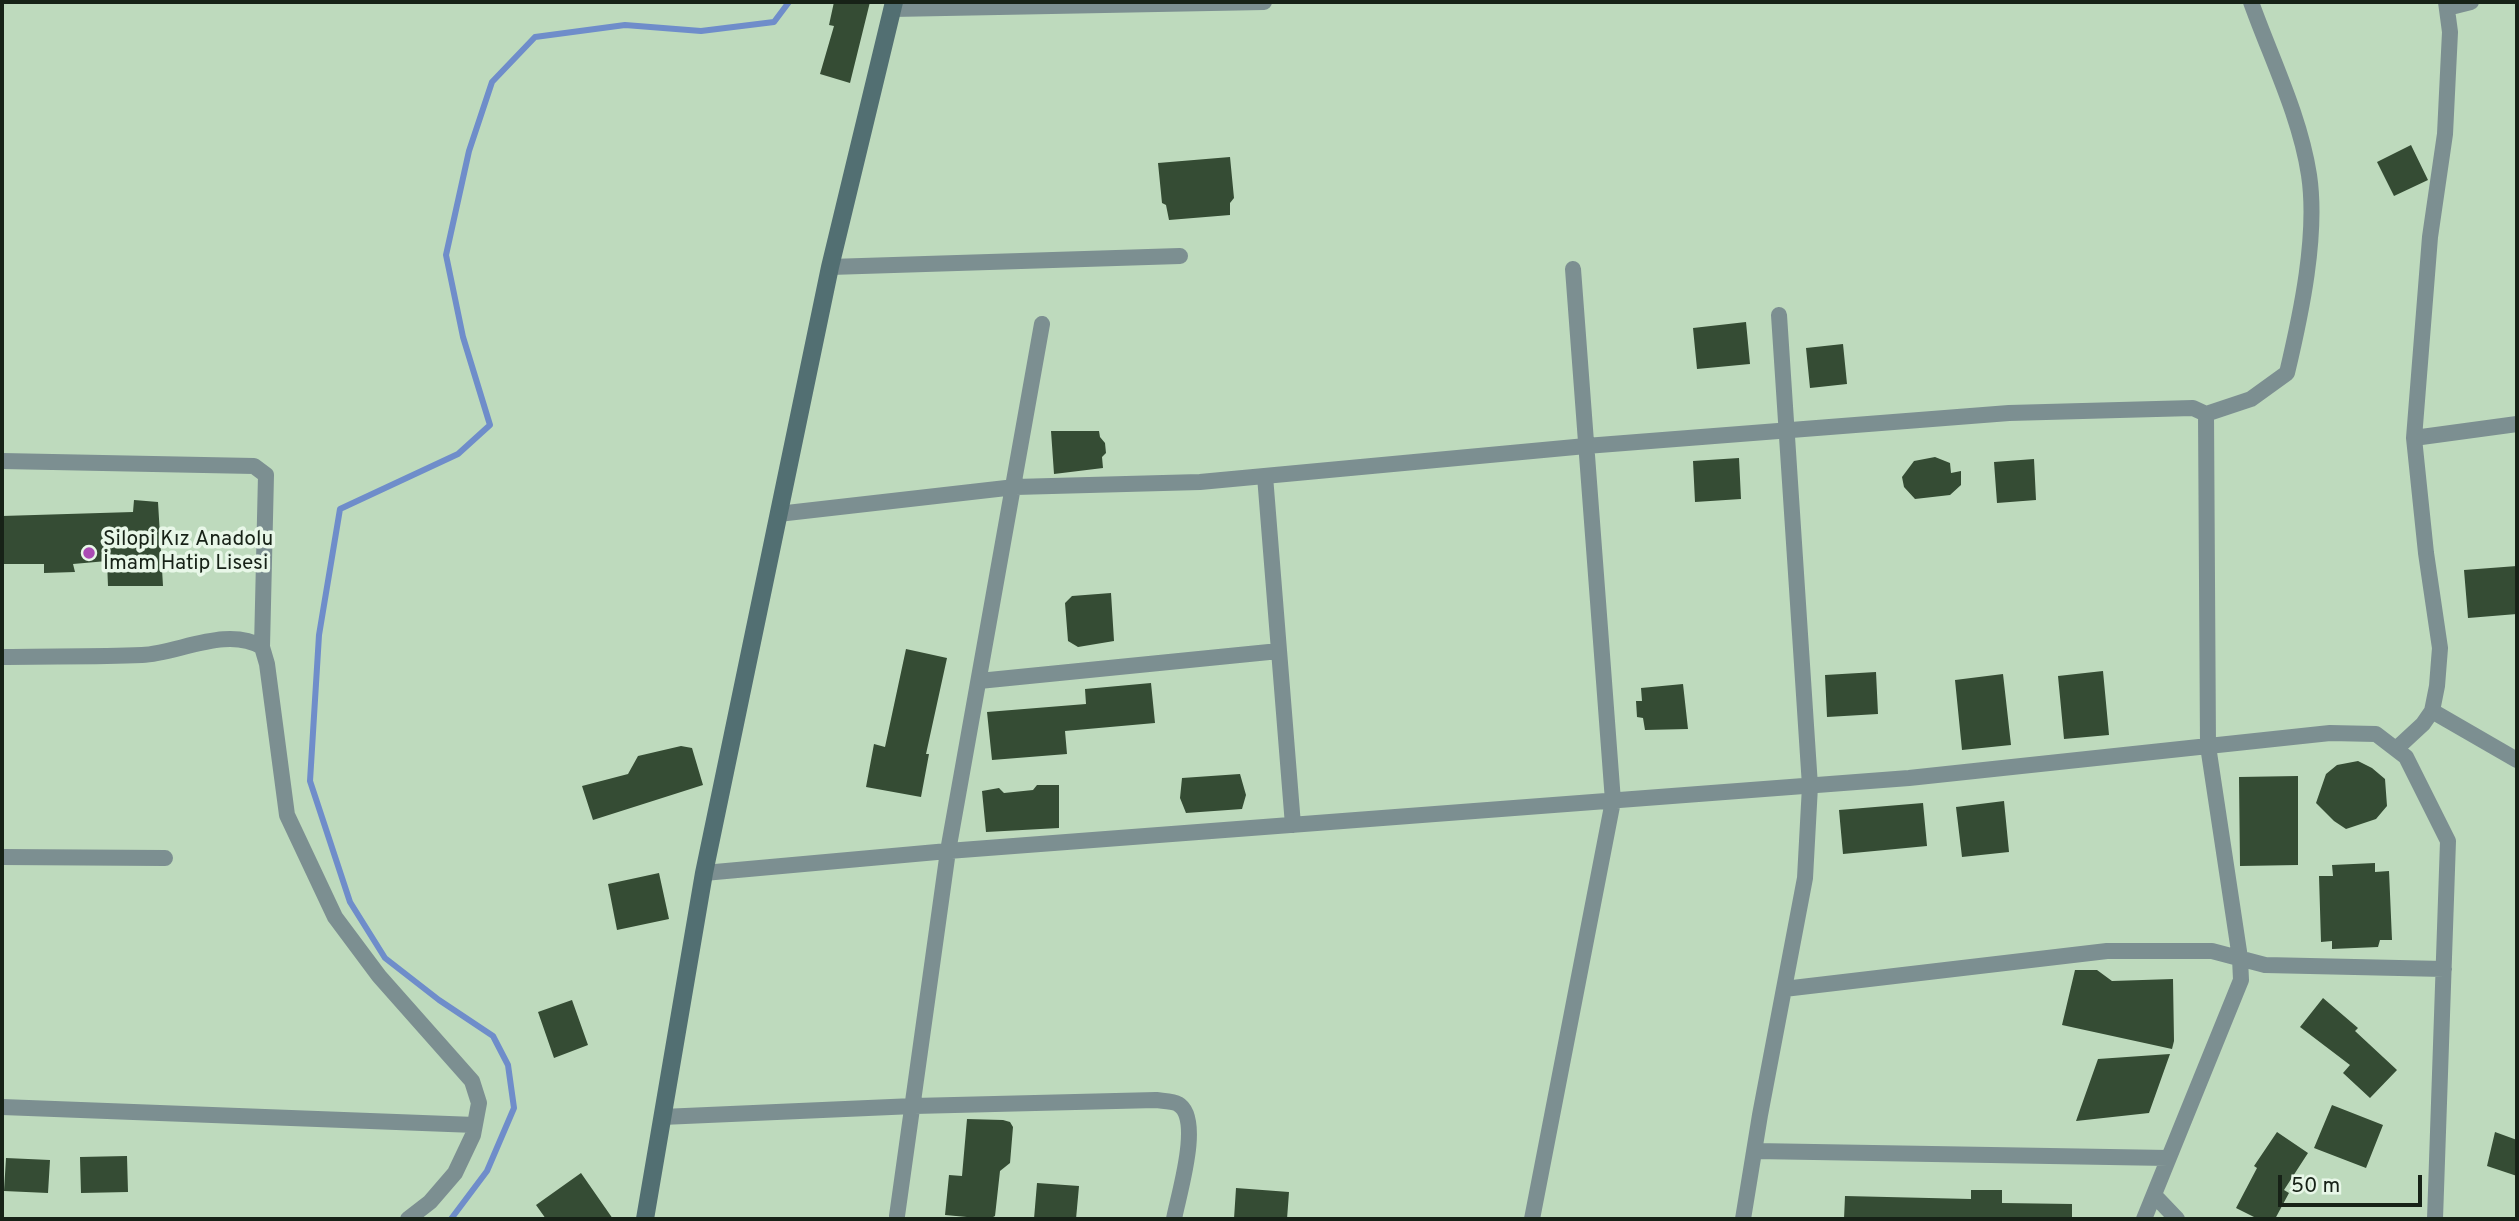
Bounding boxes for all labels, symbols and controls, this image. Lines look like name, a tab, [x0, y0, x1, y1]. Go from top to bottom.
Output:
place label: Silopi Kız Anadolu İmam Hatip Lisesi	[103, 528, 273, 578]
marker: Silopi Kız Anadolu İmam Hatip Lisesi	[81, 545, 97, 561]
scale bar	[2281, 1162, 2424, 1206]
text: 50 m	[2291, 1173, 2340, 1200]

